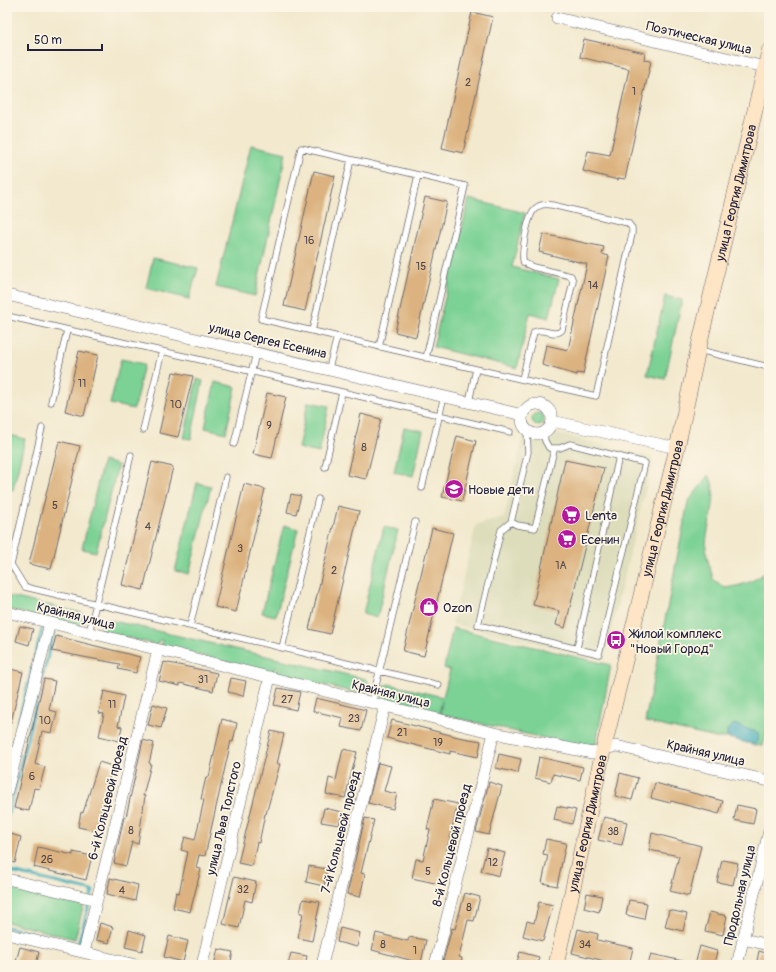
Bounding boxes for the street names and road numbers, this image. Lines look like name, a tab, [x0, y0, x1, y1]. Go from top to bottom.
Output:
street label: Поэтическая улица	[645, 18, 753, 58]
street label: улица Георгия Димитрова	[712, 123, 760, 264]
street label: улица Сергея Есенина	[206, 319, 328, 362]
street label: улица Георгия Димитрова	[639, 439, 688, 579]
street label: Крайняя улица	[35, 599, 116, 633]
street label: Крайняя улица	[350, 677, 431, 711]
street label: 6-й Кольцевой проезд	[85, 735, 131, 862]
street label: Крайняя улица	[665, 736, 746, 770]
street label: улица Георгия Димитрова	[565, 753, 611, 895]
street label: улица Льва Толстого	[203, 760, 245, 878]
street label: 7-й Кольцевой проезд	[318, 769, 364, 895]
street label: 8-й Кольцевой проезд	[428, 782, 474, 908]
street label: Продольная улица	[721, 844, 759, 947]

